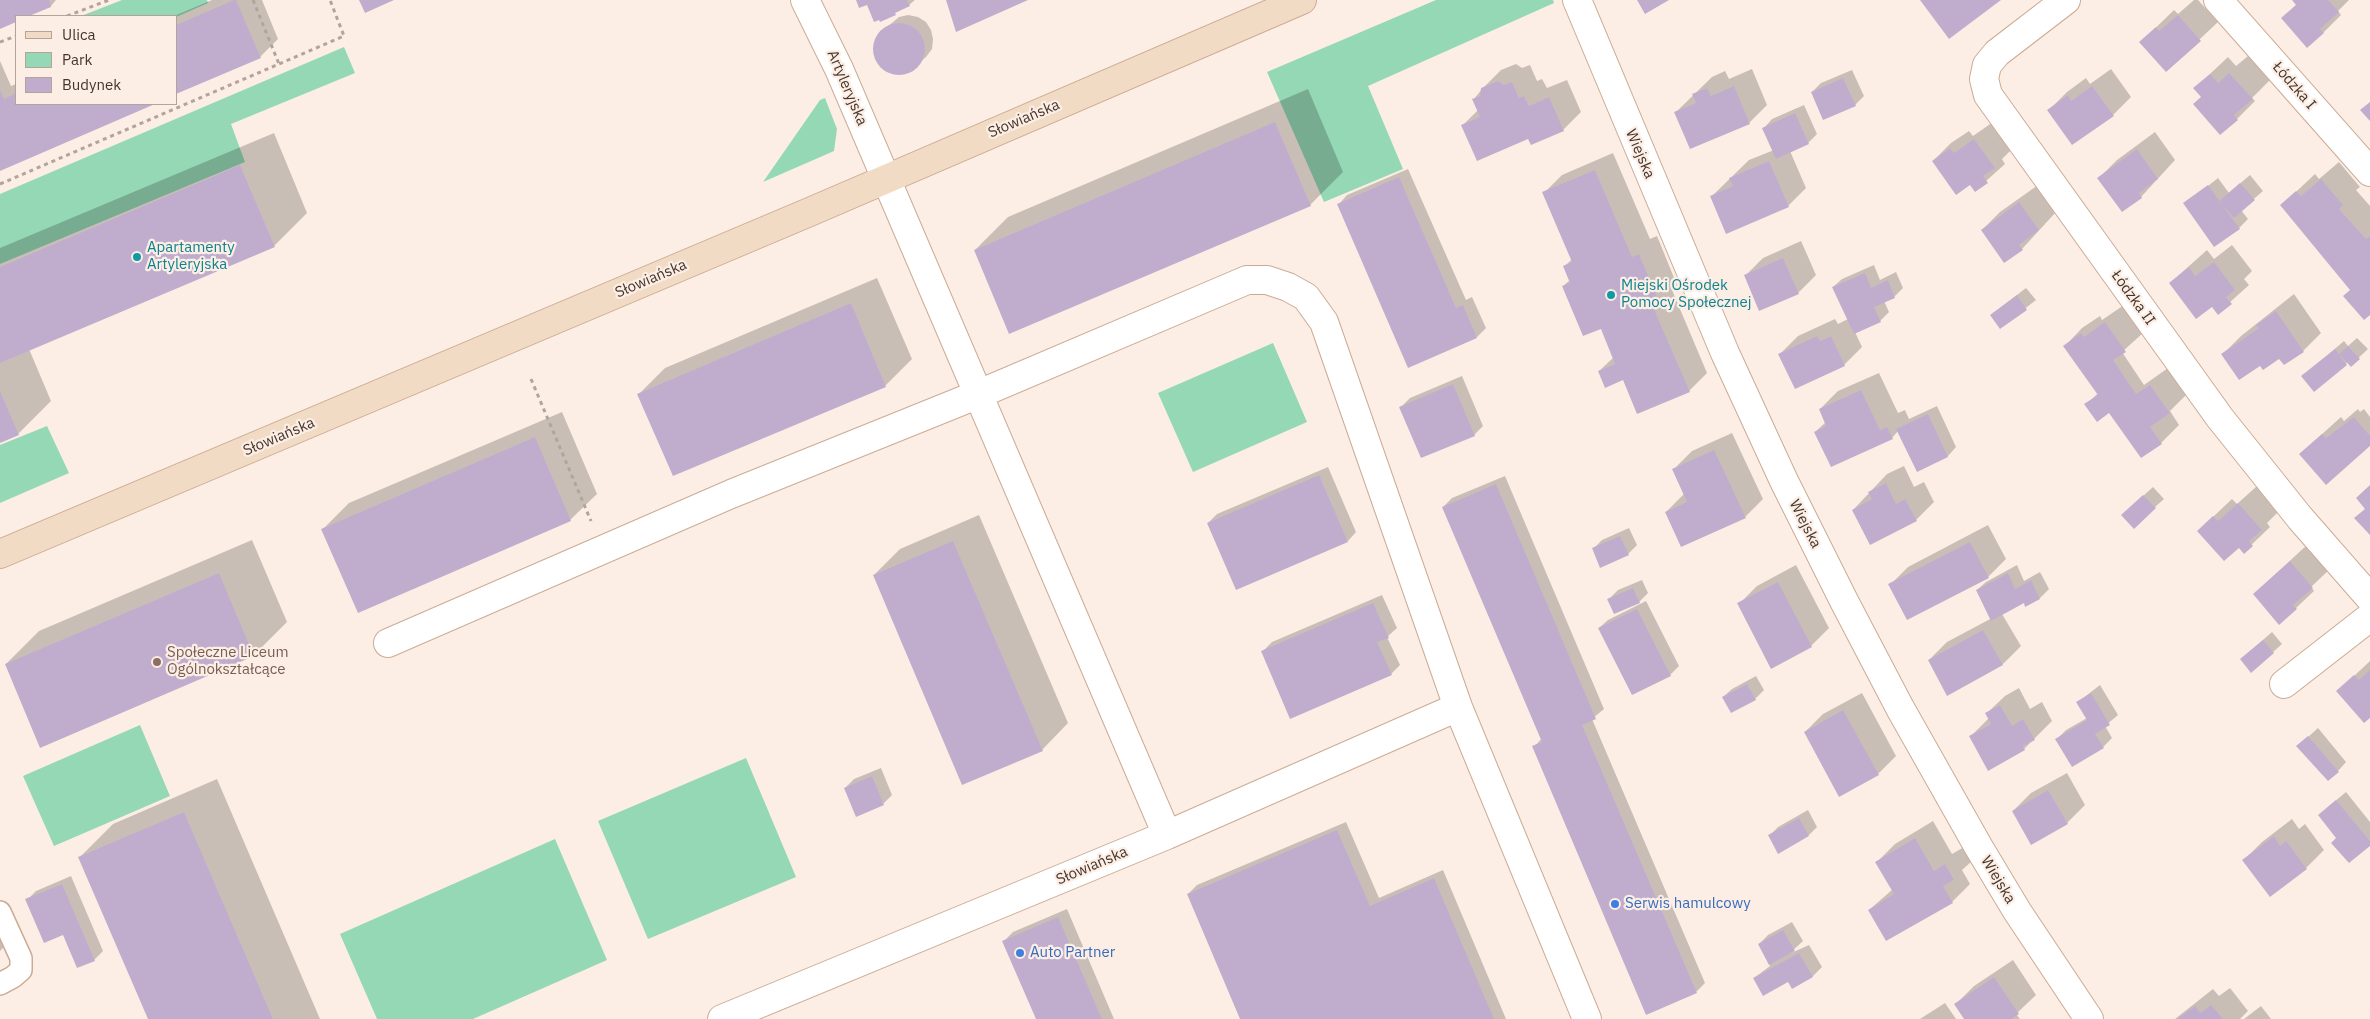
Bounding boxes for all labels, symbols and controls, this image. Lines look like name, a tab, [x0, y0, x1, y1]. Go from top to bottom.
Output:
legend	[15, 15, 178, 105]
text: Ulica	[62, 25, 96, 44]
street label: Artyleryjska	[823, 48, 871, 128]
text: Park	[62, 50, 92, 69]
street label: Łódzka I	[2269, 59, 2319, 113]
text: Budynek	[62, 75, 121, 94]
street label: Słowiańska	[985, 96, 1063, 142]
street label: Wiejska	[1622, 126, 1658, 182]
place label: Apartamenty Artyleryjska	[147, 239, 235, 274]
marker: Apartamenty Artyleryjska	[131, 251, 143, 263]
street label: Słowiańska	[612, 256, 690, 302]
street label: Łódzka II	[2107, 267, 2159, 329]
place label: Miejski Ośrodek Pomocy Społecznej	[1621, 277, 1751, 312]
marker: Miejski Ośrodek Pomocy Społecznej	[1605, 289, 1617, 301]
street label: Słowiańska	[240, 414, 318, 460]
street label: Wiejska	[1785, 497, 1825, 551]
place label: Społeczne Liceum Ogólnokształcące	[167, 644, 289, 679]
marker: Społeczne Liceum Ogólnokształcące	[151, 656, 163, 668]
street label: Słowiańska	[1053, 843, 1131, 889]
street label: Wiejska	[1977, 853, 2019, 907]
place label: Serwis hamulcowy	[1625, 895, 1751, 913]
marker: Serwis hamulcowy	[1609, 898, 1621, 910]
place label: Auto Partner	[1030, 944, 1115, 962]
marker: Auto Partner	[1014, 947, 1026, 959]

